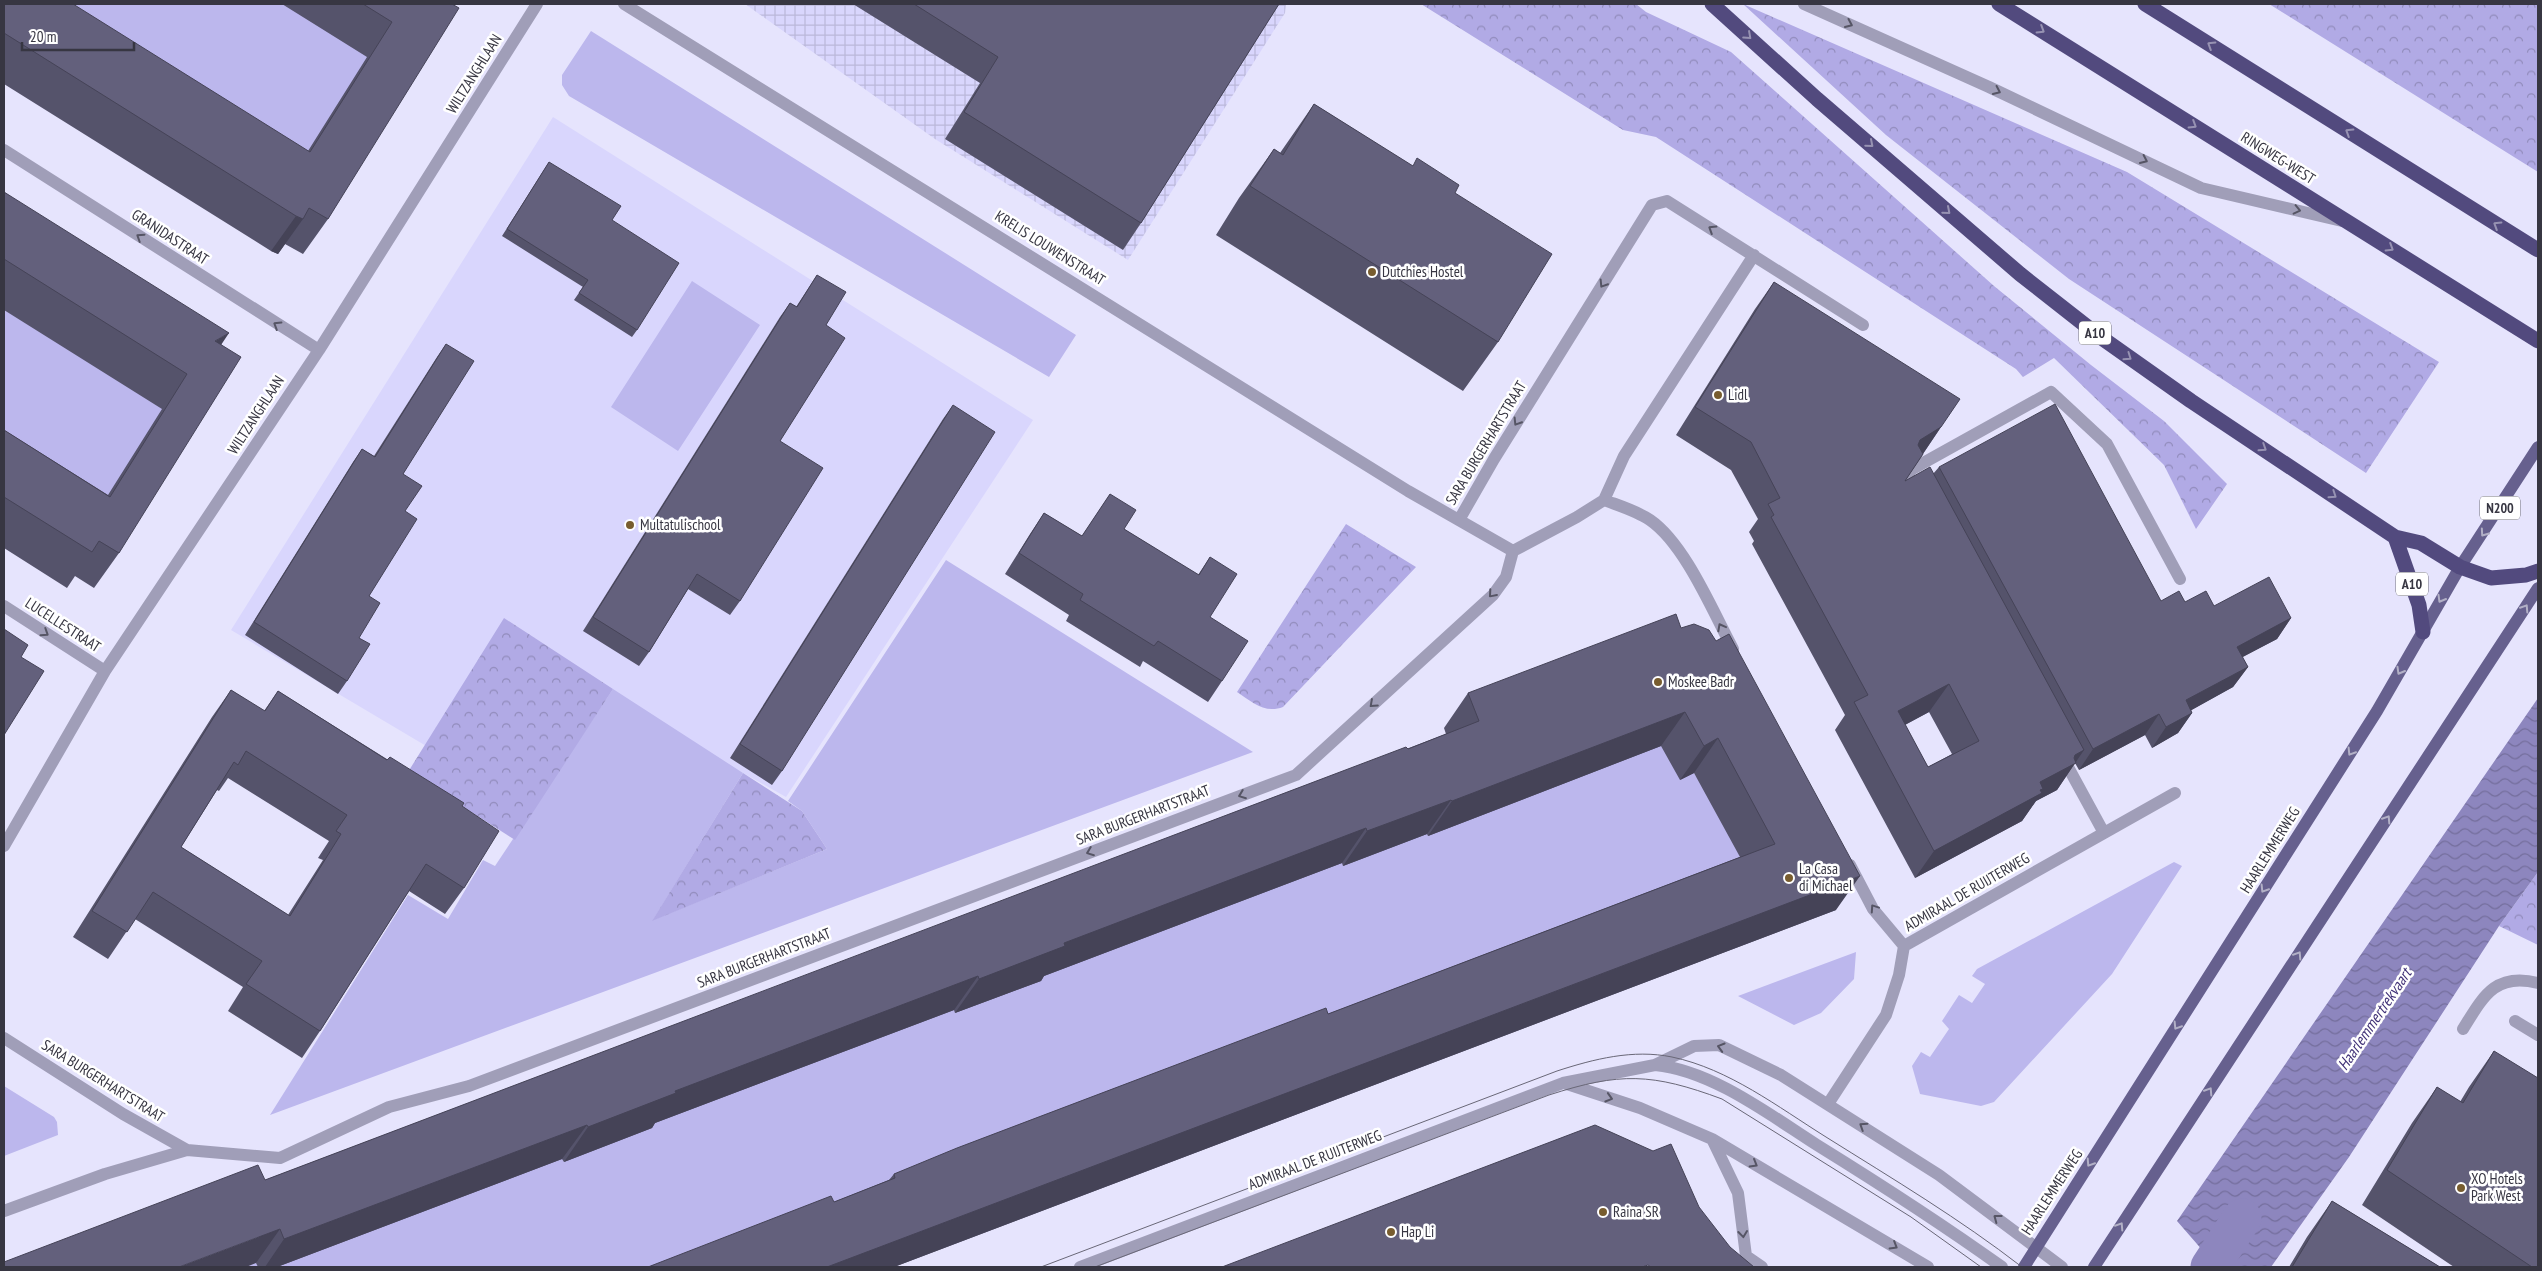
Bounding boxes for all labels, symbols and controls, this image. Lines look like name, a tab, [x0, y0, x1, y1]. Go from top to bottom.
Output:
one-way arrow	[1844, 17, 1853, 28]
scale bar	[22, 20, 135, 52]
one-way arrow	[2035, 23, 2044, 33]
text: 20 m	[30, 27, 56, 46]
street label: WILTZANGHLAAN	[442, 31, 505, 117]
one-way arrow	[1743, 31, 1752, 40]
one-way arrow	[2207, 42, 2217, 51]
one-way arrow	[1992, 84, 2001, 95]
one-way arrow	[2188, 119, 2197, 129]
street label: RINGWEG-WEST	[2238, 127, 2319, 188]
one-way arrow	[2345, 128, 2354, 138]
one-way arrow	[1864, 139, 1873, 148]
one-way arrow	[2139, 154, 2148, 165]
one-way arrow	[2293, 204, 2302, 215]
street label: GRANIDASTRAAT	[128, 205, 212, 269]
one-way arrow	[1942, 205, 1951, 214]
street label: KRELIS LOUWENSTRAAT	[992, 206, 1109, 289]
one-way arrow	[2493, 221, 2502, 231]
one-way arrow	[1709, 226, 1718, 236]
one-way arrow	[136, 234, 145, 243]
one-way arrow	[2385, 242, 2394, 252]
place label: Dutchies Hostel	[1382, 262, 1464, 281]
marker: Dutchies Hostel	[1366, 266, 1378, 278]
one-way arrow	[1600, 279, 1609, 288]
one-way arrow	[273, 321, 282, 331]
road number: A10	[2079, 322, 2111, 344]
one-way arrow	[2123, 351, 2132, 360]
street label: WILTZANGHLAAN	[223, 372, 288, 458]
street label: SARA BURGERHARTSTRAAT	[1441, 377, 1530, 508]
place label: Lidl	[1728, 385, 1748, 404]
marker: Lidl	[1712, 389, 1724, 401]
one-way arrow	[1514, 417, 1523, 426]
one-way arrow	[2257, 442, 2266, 451]
one-way arrow	[2327, 489, 2336, 498]
road number: N200	[2480, 496, 2520, 520]
place label: Multatulischool	[640, 515, 721, 534]
marker: Multatulischool	[624, 519, 636, 531]
one-way arrow	[2481, 527, 2490, 536]
road number: A10	[2396, 572, 2428, 596]
one-way arrow	[1490, 588, 1498, 597]
street label: LUCELLESTRAAT	[22, 593, 105, 656]
one-way arrow	[2438, 594, 2448, 603]
one-way arrow	[2519, 605, 2528, 614]
one-way arrow	[1717, 623, 1727, 632]
one-way arrow	[39, 627, 48, 636]
one-way arrow	[2396, 666, 2406, 675]
place label: Moskee Badr	[1668, 672, 1735, 691]
marker: Moskee Badr	[1652, 676, 1664, 688]
one-way arrow	[1370, 698, 1379, 707]
one-way arrow	[2348, 746, 2357, 755]
street label: SARA BURGERHARTSTRAAT	[1073, 780, 1212, 849]
one-way arrow	[1238, 789, 1247, 800]
street label: HAARLEMMERWEG	[2235, 803, 2304, 896]
one-way arrow	[2381, 815, 2391, 824]
one-way arrow	[1086, 846, 1095, 857]
street label: ADMIRAAL DE RUIJTERWEG	[1901, 848, 2033, 935]
place label: La Casa di Michael	[1799, 859, 1853, 895]
marker: La Casa di Michael	[1783, 872, 1795, 884]
one-way arrow	[2261, 883, 2270, 893]
one-way arrow	[1871, 904, 1880, 914]
street label: SARA BURGERHARTSTRAAT	[694, 923, 833, 992]
one-way arrow	[2292, 951, 2302, 960]
water label: Haarlemmertrekvaart	[2333, 963, 2416, 1074]
one-way arrow	[2174, 1021, 2183, 1030]
street label: SARA BURGERHARTSTRAAT	[38, 1035, 168, 1126]
one-way arrow	[1718, 1043, 1726, 1053]
one-way arrow	[2203, 1087, 2213, 1096]
one-way arrow	[1604, 1093, 1613, 1103]
one-way arrow	[1859, 1123, 1868, 1133]
street label: ADMIRAAL DE RUIJTERWEG	[1245, 1125, 1384, 1194]
street label: HAARLEMMERWEG	[2017, 1145, 2086, 1238]
one-way arrow	[1748, 1158, 1757, 1168]
one-way arrow	[2087, 1158, 2096, 1167]
place label: XO Hotels Park West	[2471, 1169, 2523, 1205]
marker: XO Hotels Park West	[2455, 1182, 2467, 1194]
place label: Raina SR	[1613, 1202, 1659, 1221]
marker: Raina SR	[1597, 1206, 1609, 1218]
one-way arrow	[1993, 1215, 2003, 1224]
place label: Hap Li	[1401, 1222, 1434, 1241]
one-way arrow	[2114, 1223, 2124, 1232]
marker: Hap Li	[1385, 1226, 1397, 1238]
one-way arrow	[1737, 1231, 1748, 1239]
one-way arrow	[1888, 1240, 1897, 1250]

